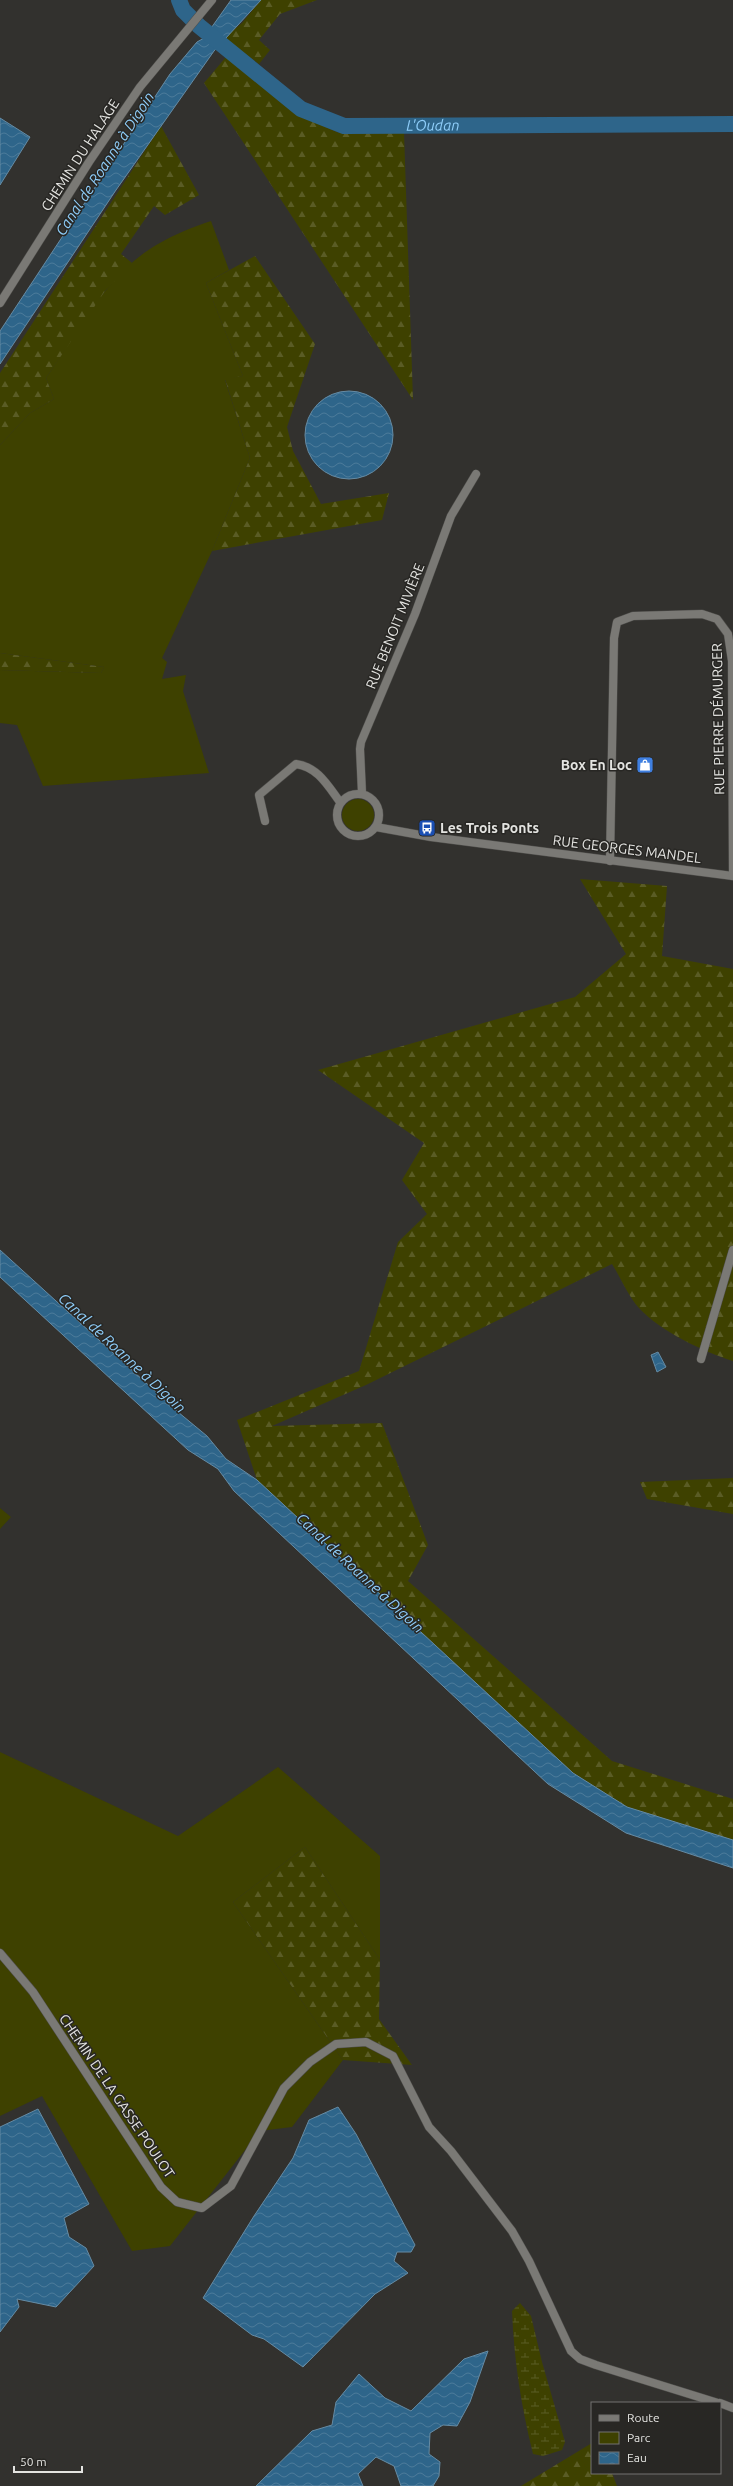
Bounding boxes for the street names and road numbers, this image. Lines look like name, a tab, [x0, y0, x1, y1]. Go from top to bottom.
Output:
street label: CHEMIN DU HALAGE	[38, 96, 122, 214]
street label: RUE BENOIT MIVIÈRE	[362, 560, 428, 691]
street label: RUE PIERRE DÉMURGER	[708, 643, 727, 795]
street label: RUE GEORGES MANDEL	[552, 832, 702, 866]
street label: CHEMIN DE LA GASSE POULOT	[56, 2011, 178, 2181]

